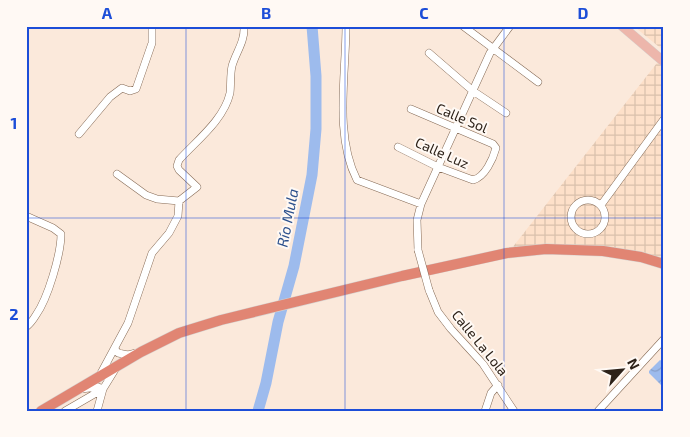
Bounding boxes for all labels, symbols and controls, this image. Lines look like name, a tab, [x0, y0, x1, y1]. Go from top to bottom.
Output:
text: A	[102, 3, 113, 22]
text: B	[261, 3, 271, 22]
text: C	[419, 3, 429, 22]
text: D	[578, 3, 589, 22]
street label: Calle Sol	[434, 99, 491, 136]
text: 1	[11, 113, 17, 132]
street label: Calle Luz	[413, 133, 472, 172]
water label: Río Mula	[273, 187, 302, 249]
text: 2	[9, 304, 19, 323]
street label: Calle La Lola	[449, 306, 512, 379]
north arrow	[598, 344, 648, 394]
text: N	[624, 356, 644, 372]

